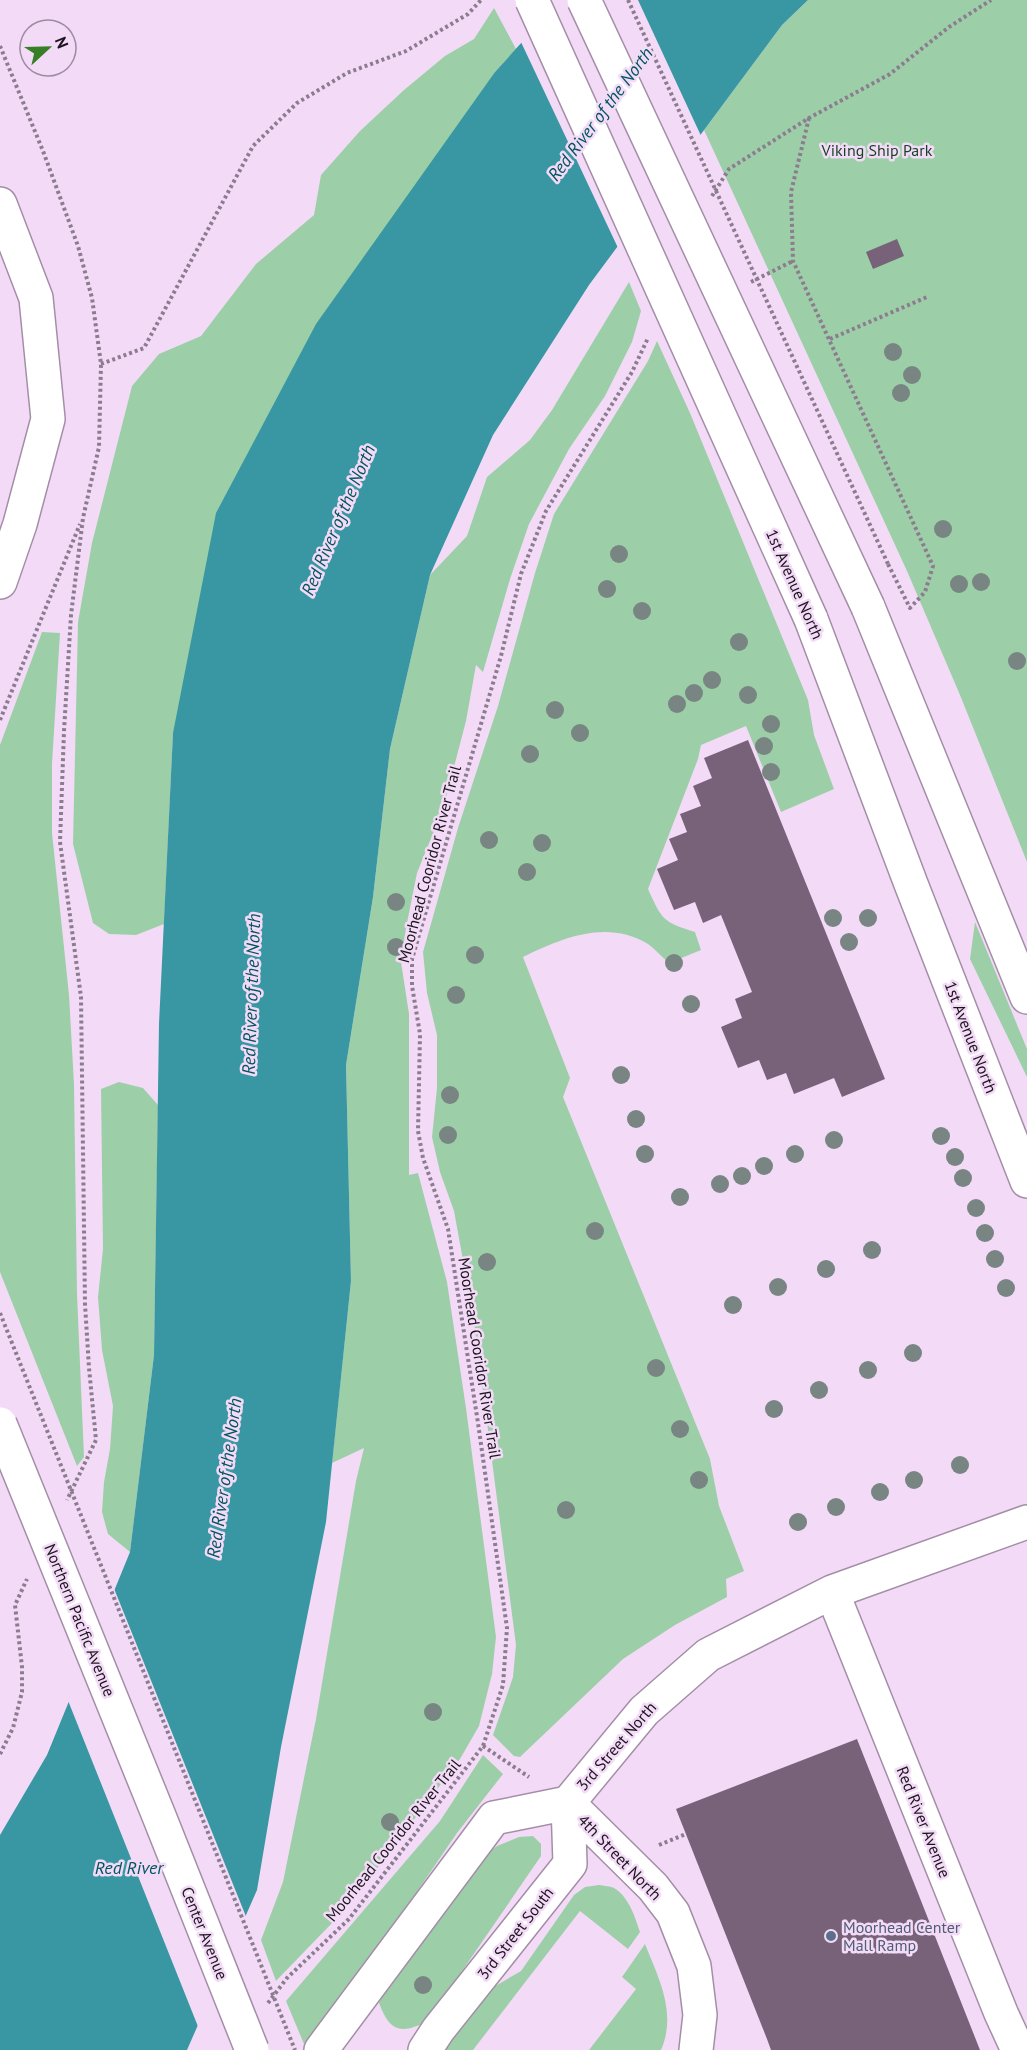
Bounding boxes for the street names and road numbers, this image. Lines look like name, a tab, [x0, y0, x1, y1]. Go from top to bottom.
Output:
street label: 1st Avenue North	[762, 526, 828, 642]
street label: Moorhead Cooridor River Trail	[393, 763, 465, 965]
street label: 1st Avenue North	[940, 978, 1002, 1096]
street label: Moorhead Cooridor River Trail	[454, 1256, 506, 1460]
street label: Northern Pacific Avenue	[40, 1541, 120, 1699]
street label: 3rd Street North	[572, 1697, 660, 1795]
street label: Moorhead Cooridor River Trail	[321, 1754, 465, 1925]
street label: Red River Avenue	[893, 1763, 955, 1881]
street label: 4th Street North	[574, 1810, 666, 1904]
street label: 3rd Street South	[473, 1883, 557, 1983]
street label: Center Avenue	[177, 1884, 233, 1982]

